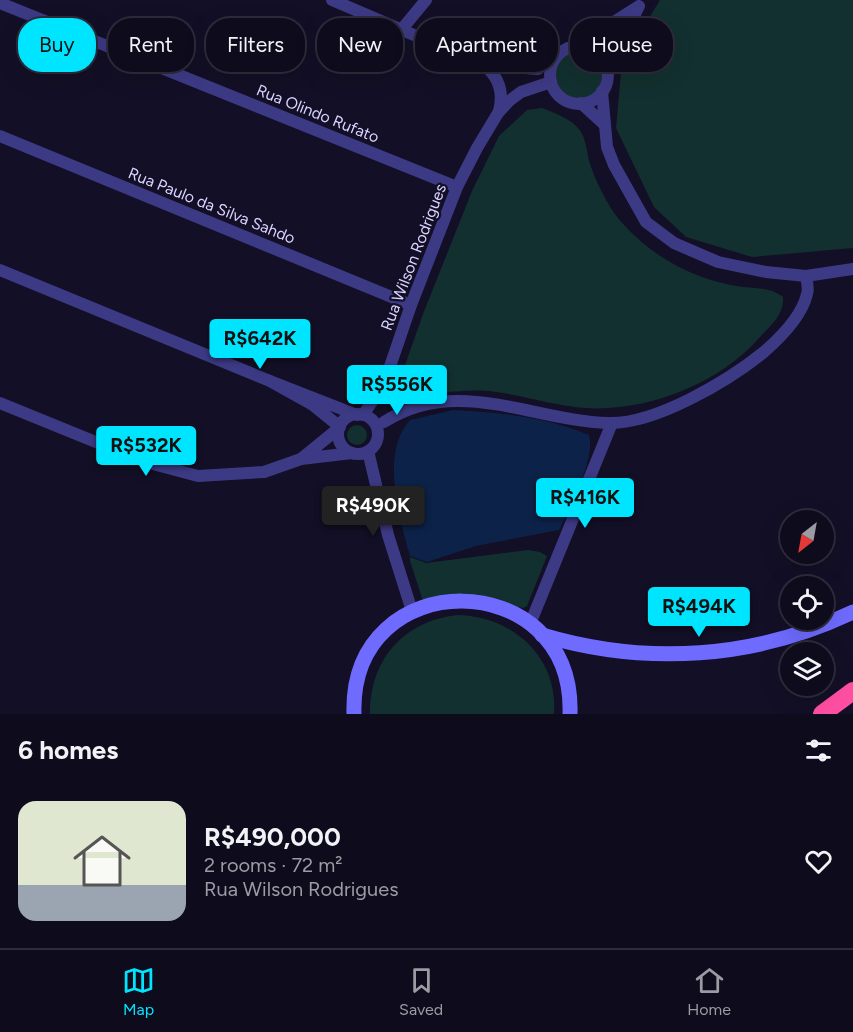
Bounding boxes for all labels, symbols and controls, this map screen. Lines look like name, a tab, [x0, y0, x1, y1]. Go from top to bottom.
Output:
chip: Buy	[18, 18, 96, 72]
chip: Rent	[108, 18, 194, 72]
chip: Filters	[206, 18, 305, 72]
chip: New	[317, 18, 403, 72]
chip: Apartment	[415, 18, 558, 72]
chip: House	[570, 18, 673, 72]
street label: Rua Olindo Rufato	[254, 80, 382, 147]
street label: Rua Paulo da Silva Sahdo	[126, 163, 298, 248]
street label: Rua Wilson Rodrigues	[377, 181, 450, 333]
pin: R$642K	[211, 319, 309, 370]
text: R$642K	[223, 326, 297, 350]
pin: R$556K	[348, 365, 446, 416]
text: R$556K	[361, 372, 433, 396]
pin: R$532K	[97, 426, 195, 477]
text: R$532K	[110, 433, 182, 457]
pin: R$416K	[536, 478, 634, 529]
text: R$416K	[550, 485, 620, 509]
pin: R$490K	[324, 486, 422, 537]
text: R$490K	[336, 493, 410, 517]
north arrow	[780, 510, 834, 564]
map controls	[780, 510, 834, 696]
button: locate	[780, 576, 834, 630]
pin: R$494K	[650, 587, 748, 638]
text: R$494K	[662, 594, 736, 618]
button: layers	[780, 642, 834, 696]
text: 6 homes	[18, 734, 118, 766]
icon: filters	[802, 734, 835, 767]
text: R$490,000	[204, 821, 341, 853]
icon: home	[66, 825, 138, 897]
icon: heart	[802, 845, 835, 878]
text: 2 rooms · 72 m²	[204, 853, 342, 877]
text: Rua Wilson Rodrigues	[204, 877, 398, 901]
tab: Map	[122, 964, 155, 1019]
tab: Saved	[399, 964, 443, 1019]
tab: Home	[687, 964, 731, 1019]

